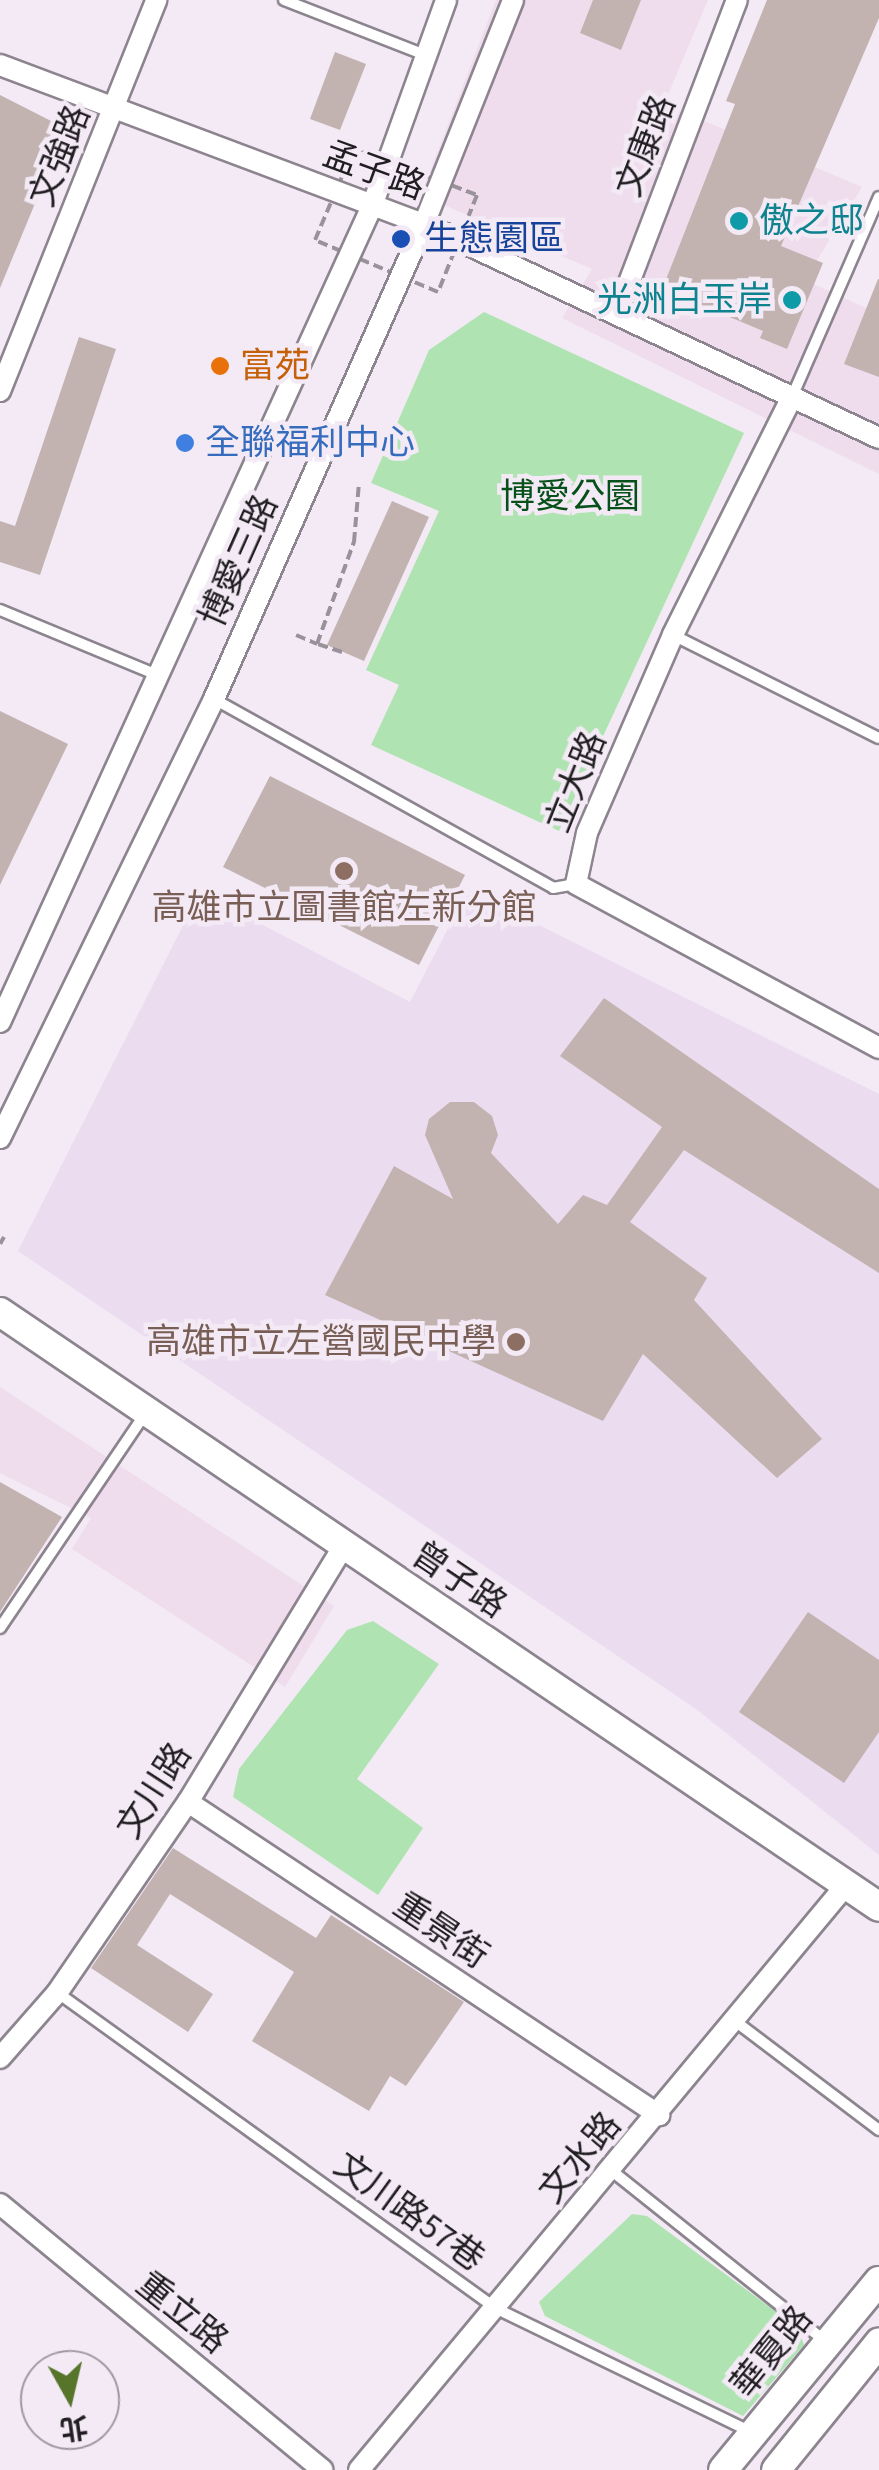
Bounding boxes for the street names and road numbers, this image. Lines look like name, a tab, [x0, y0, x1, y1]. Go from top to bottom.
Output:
street label: 文康路	[608, 89, 684, 203]
street label: 文強路	[21, 99, 99, 213]
street label: 孟子路	[317, 133, 431, 209]
street label: 博愛三路	[191, 489, 287, 633]
street label: 立大路	[537, 725, 615, 839]
street label: 曾子路	[404, 1533, 514, 1627]
street label: 文川路	[108, 1736, 200, 1846]
street label: 重景街	[386, 1884, 496, 1978]
street label: 文水路	[530, 2104, 630, 2212]
street label: 文川路57巷	[326, 2144, 492, 2280]
street label: 重立路	[128, 2264, 236, 2362]
street label: 華夏路	[723, 2298, 821, 2406]

